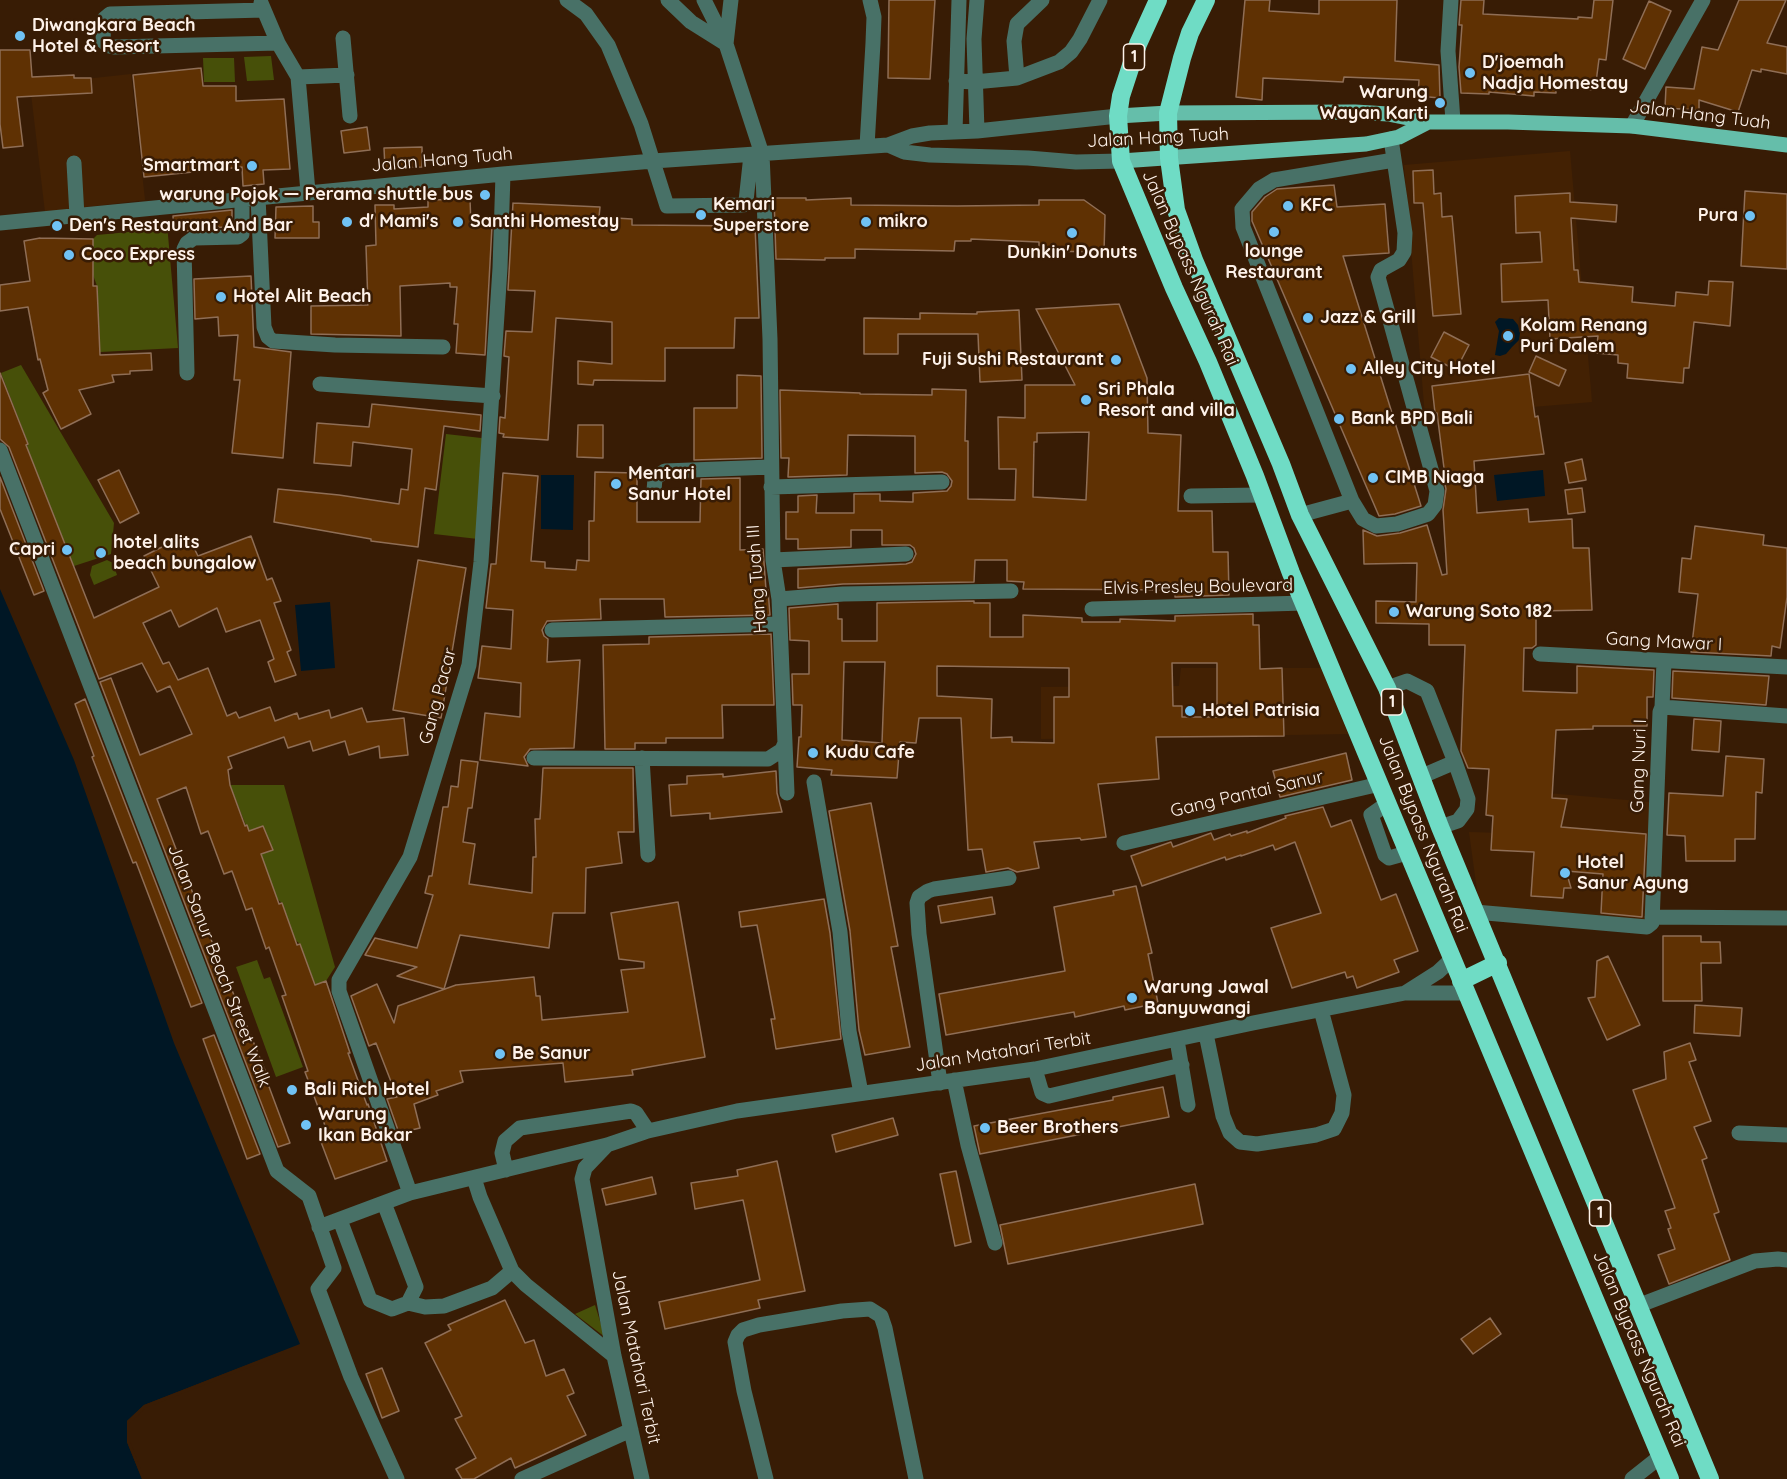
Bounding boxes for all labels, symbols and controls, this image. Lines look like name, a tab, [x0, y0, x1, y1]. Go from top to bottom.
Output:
place label: Diwangkara Beach Hotel & Resort	[32, 15, 196, 57]
marker: Diwangkara Beach Hotel & Resort	[13, 29, 27, 43]
road number: 1	[1124, 44, 1144, 70]
place label: D'joemah Nadja Homestay	[1482, 52, 1628, 94]
marker: D'joemah Nadja Homestay	[1463, 66, 1477, 80]
place label: Warung Wayan Karti	[1320, 82, 1428, 124]
marker: Warung Wayan Karti	[1433, 96, 1447, 110]
street label: Jalan Hang Tuah	[1628, 96, 1772, 134]
street label: Jalan Hang Tuah	[1086, 123, 1230, 153]
street label: Jalan Hang Tuah	[370, 143, 514, 177]
place label: Smartmart	[143, 155, 240, 177]
marker: Smartmart	[245, 159, 259, 173]
street label: Jalan Bypass Ngurah Rai	[1137, 167, 1243, 369]
place label: warung Pojok — Perama shuttle bus	[159, 184, 473, 206]
marker: warung Pojok — Perama shuttle bus	[478, 188, 492, 202]
place label: Kemari Superstore	[713, 194, 809, 236]
place label: KFC	[1300, 195, 1333, 217]
marker: KFC	[1281, 199, 1295, 213]
place label: Pura	[1698, 205, 1738, 227]
marker: Kemari Superstore	[694, 208, 708, 222]
marker: Pura	[1743, 209, 1757, 223]
place label: d' Mami's	[359, 211, 439, 233]
place label: Santhi Homestay	[470, 211, 619, 233]
place label: mikro	[878, 211, 928, 233]
place label: Den's Restaurant And Bar	[69, 215, 293, 237]
marker: d' Mami's	[340, 215, 354, 229]
marker: Santhi Homestay	[451, 215, 465, 229]
marker: mikro	[859, 215, 873, 229]
marker: Den's Restaurant And Bar	[50, 219, 64, 233]
marker: lounge Restaurant	[1267, 225, 1281, 239]
marker: Dunkin' Donuts	[1065, 226, 1079, 240]
place label: lounge Restaurant	[1225, 241, 1323, 284]
place label: Dunkin' Donuts	[1007, 242, 1137, 264]
place label: Coco Express	[81, 244, 195, 266]
marker: Coco Express	[62, 248, 76, 262]
place label: Hotel Alit Beach	[233, 286, 372, 308]
marker: Hotel Alit Beach	[214, 290, 228, 304]
place label: Jazz & Grill	[1320, 307, 1416, 329]
marker: Jazz & Grill	[1301, 311, 1315, 325]
place label: Kolam Renang Puri Dalem	[1520, 315, 1648, 358]
marker: Kolam Renang Puri Dalem	[1501, 329, 1515, 343]
place label: Fuji Sushi Restaurant	[922, 349, 1104, 371]
marker: Fuji Sushi Restaurant	[1109, 353, 1123, 367]
place label: Alley City Hotel	[1363, 358, 1496, 380]
marker: Alley City Hotel	[1344, 362, 1358, 376]
place label: Sri Phala Resort and villa	[1098, 379, 1235, 422]
marker: Sri Phala Resort and villa	[1079, 393, 1093, 407]
place label: Bank BPD Bali	[1351, 408, 1473, 430]
marker: Bank BPD Bali	[1332, 412, 1346, 426]
place label: Mentari Sanur Hotel	[628, 463, 731, 506]
place label: CIMB Niaga	[1385, 467, 1484, 489]
marker: CIMB Niaga	[1366, 471, 1380, 485]
marker: Mentari Sanur Hotel	[609, 477, 623, 491]
street label: Hang Tuah III	[742, 524, 772, 634]
place label: hotel alits beach bungalow	[113, 532, 256, 574]
place label: Capri	[9, 539, 55, 561]
marker: Capri	[60, 543, 74, 557]
marker: hotel alits beach bungalow	[94, 546, 108, 560]
street label: Elvis Presley Boulevard	[1103, 575, 1293, 599]
place label: Warung Soto 182	[1406, 601, 1552, 623]
marker: Warung Soto 182	[1387, 605, 1401, 619]
street label: Gang Mawar I	[1605, 628, 1723, 656]
street label: Gang Pacar	[415, 645, 461, 747]
road number: 1	[1382, 689, 1402, 715]
place label: Hotel Patrisia	[1202, 700, 1320, 722]
marker: Hotel Patrisia	[1183, 704, 1197, 718]
street label: Gang Nuri I	[1627, 719, 1651, 813]
street label: Jalan Bypass Ngurah Rai	[1373, 732, 1473, 936]
place label: Kudu Cafe	[825, 742, 915, 764]
marker: Kudu Cafe	[806, 746, 820, 760]
street label: Gang Pantai Sanur	[1168, 766, 1326, 822]
street label: Jalan Sanur Beach Street Walk	[163, 842, 275, 1090]
place label: Hotel Sanur Agung	[1577, 852, 1689, 894]
marker: Hotel Sanur Agung	[1558, 866, 1572, 880]
place label: Warung Jawal Banyuwangi	[1144, 977, 1269, 1020]
marker: Warung Jawal Banyuwangi	[1125, 991, 1139, 1005]
street label: Jalan Matahari Terbit	[913, 1027, 1093, 1077]
place label: Be Sanur	[512, 1043, 591, 1065]
marker: Be Sanur	[493, 1047, 507, 1061]
place label: Bali Rich Hotel	[304, 1079, 430, 1101]
marker: Bali Rich Hotel	[285, 1083, 299, 1097]
place label: Warung Ikan Bakar	[318, 1104, 413, 1146]
place label: Beer Brothers	[997, 1117, 1118, 1139]
marker: Warung Ikan Bakar	[299, 1118, 313, 1132]
marker: Beer Brothers	[978, 1121, 992, 1135]
road number: 1	[1590, 1200, 1610, 1226]
street label: Jalan Bypass Ngurah Rai	[1588, 1248, 1690, 1450]
street label: Jalan Matahari Terbit	[607, 1268, 665, 1446]

